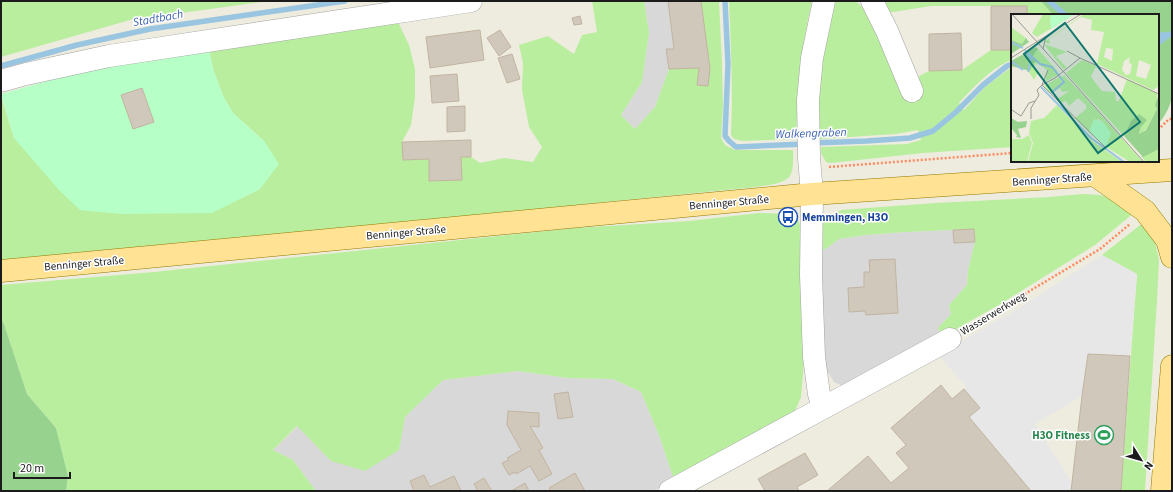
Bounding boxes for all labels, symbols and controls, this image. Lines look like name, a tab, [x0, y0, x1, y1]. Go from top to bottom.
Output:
water label: Stadtbach	[132, 6, 185, 31]
inset map	[1011, 14, 1159, 162]
water label: Walkengraben	[775, 124, 847, 143]
street label: Benninger Straße	[1012, 169, 1093, 190]
street label: Benninger Straße	[689, 192, 770, 213]
bus stop icon: Memmingen, H3O	[777, 206, 799, 228]
place label: Memmingen, H3O	[802, 210, 889, 225]
street label: Benninger Straße	[366, 222, 447, 243]
street label: Benninger Straße	[44, 253, 125, 274]
street label: Wasserwerkweg	[958, 288, 1029, 339]
sports icon: H3O Fitness	[1093, 424, 1115, 446]
place label: H3O Fitness	[1032, 428, 1090, 443]
north arrow	[1121, 440, 1161, 480]
scale bar	[14, 454, 70, 480]
text: N	[1140, 458, 1157, 473]
text: 20 m	[20, 460, 44, 477]

